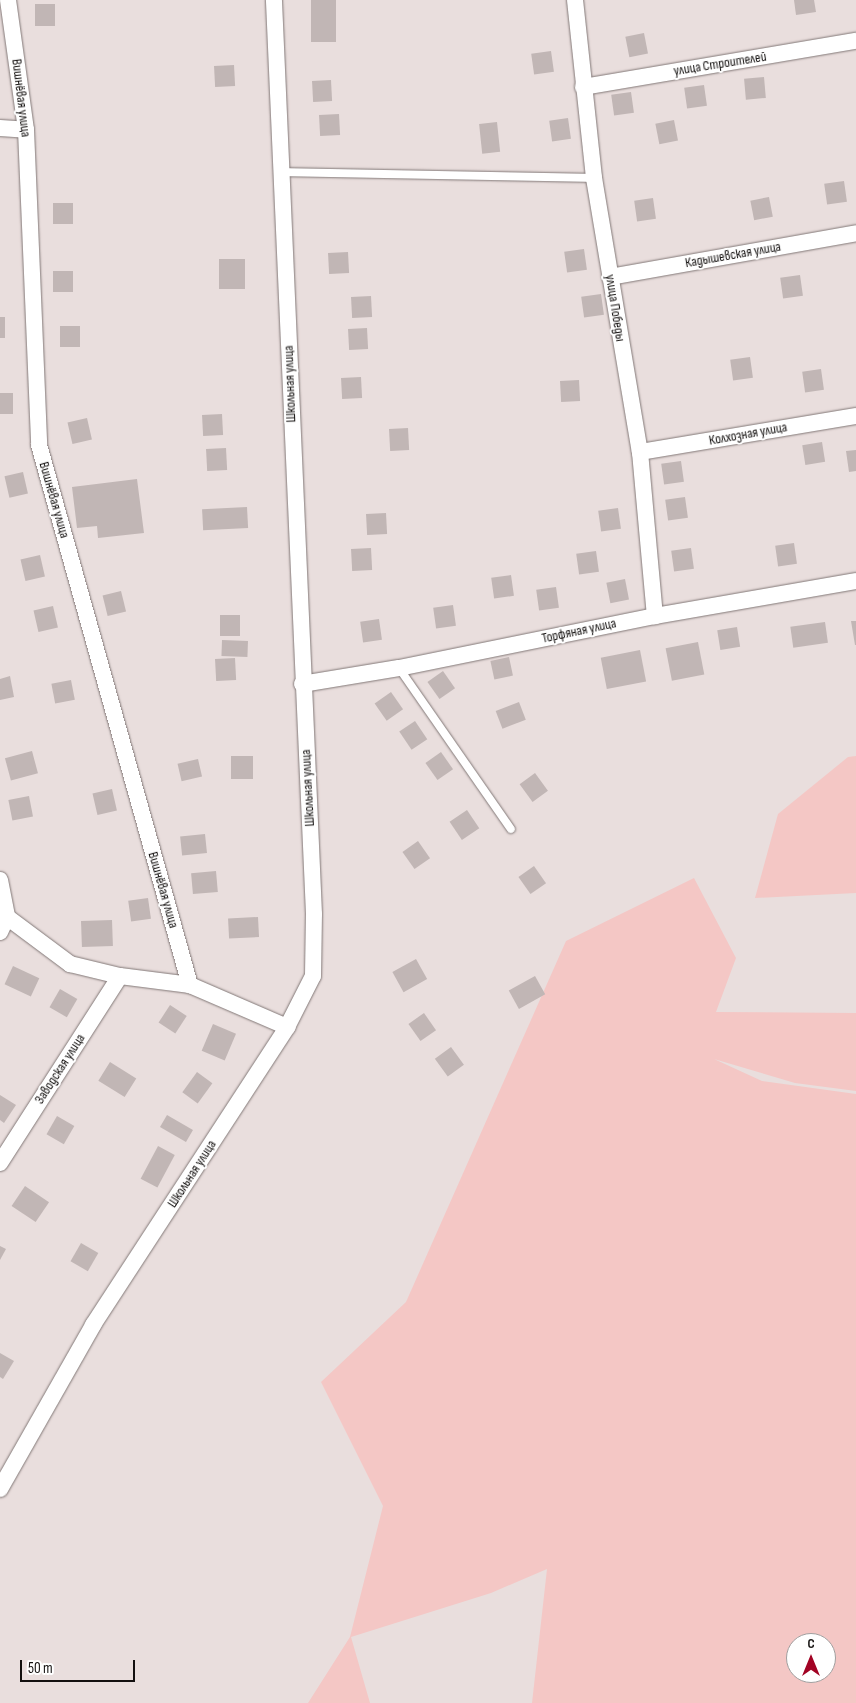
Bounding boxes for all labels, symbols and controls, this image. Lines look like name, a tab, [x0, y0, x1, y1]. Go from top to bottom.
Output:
street label: улица Строителей	[672, 48, 768, 80]
street label: Вишнёвая улица	[8, 58, 34, 138]
street label: Кадышевская улица	[684, 238, 782, 272]
street label: улица Победы	[601, 273, 629, 343]
street label: Школьная улица	[280, 345, 300, 423]
street label: Колхозная улица	[708, 419, 788, 449]
street label: Вишнёвая улица	[35, 460, 73, 540]
street label: Торфяная улица	[540, 615, 618, 647]
street label: Школьная улица	[298, 749, 318, 827]
street label: Вишнёвая улица	[144, 850, 182, 930]
street label: Заводская улица	[31, 1031, 89, 1107]
street label: Школьная улица	[164, 1137, 220, 1211]
north arrow	[786, 1633, 836, 1683]
text: С	[807, 1635, 815, 1652]
scale bar	[22, 1650, 138, 1682]
text: 50 m	[28, 1659, 53, 1678]

